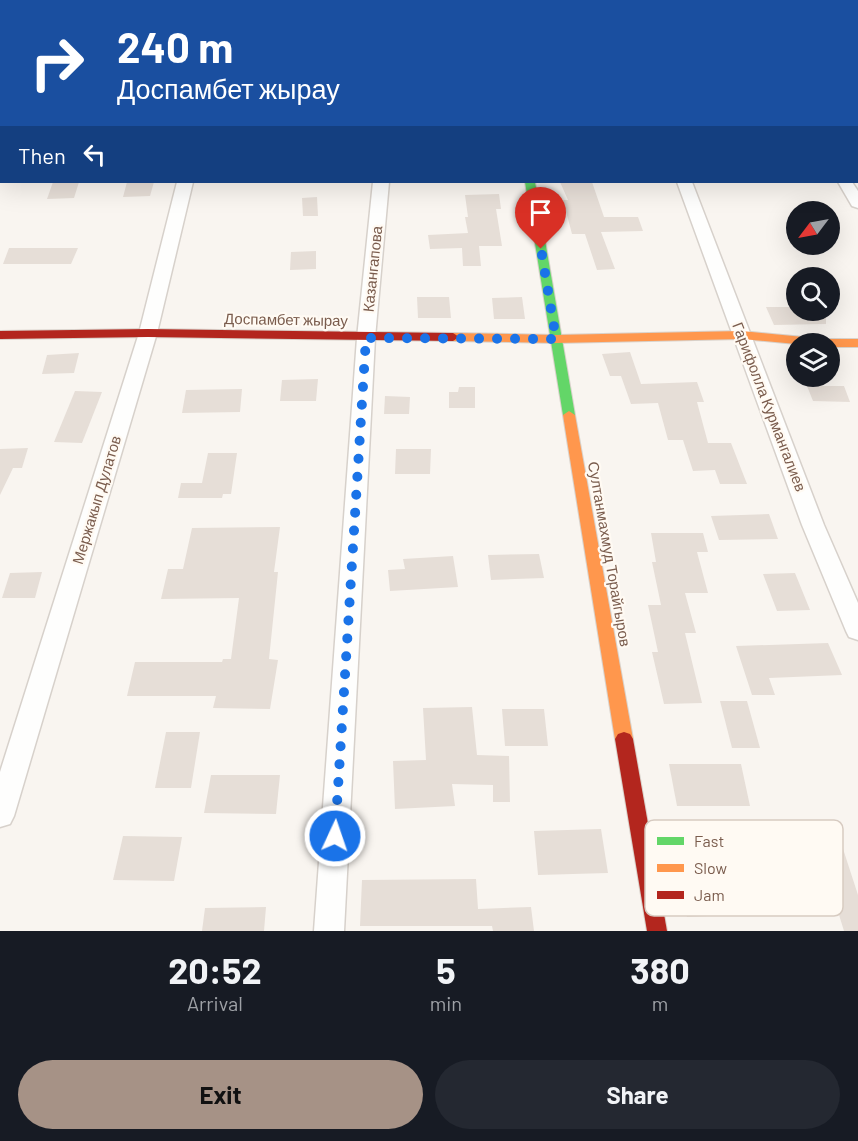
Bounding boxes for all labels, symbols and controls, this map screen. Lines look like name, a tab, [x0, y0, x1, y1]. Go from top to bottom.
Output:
text: 240 m	[117, 21, 233, 71]
icon: right	[18, 24, 96, 102]
text: Доспамбет жырау	[117, 72, 340, 104]
icon: left	[78, 138, 111, 171]
text: Then	[18, 142, 66, 168]
pin	[515, 187, 566, 249]
icon: arrive	[524, 196, 557, 229]
north arrow	[786, 201, 840, 255]
map controls	[786, 201, 840, 387]
street label: Казангапова	[359, 224, 386, 313]
button: search	[786, 267, 840, 321]
street label: Доспамбет жырау	[224, 309, 349, 329]
street label: Гарифолла Курмангалиев	[729, 319, 811, 494]
button: layers	[786, 333, 840, 387]
street label: Мержакып Дулатов	[68, 433, 124, 566]
street label: Султанмахмуд Торайгыров	[585, 460, 635, 648]
position arrow	[303, 804, 367, 868]
legend	[645, 820, 843, 916]
text: Fast	[694, 831, 724, 850]
text: Slow	[694, 858, 727, 877]
text: Jam	[694, 885, 725, 904]
text: 20:52	[168, 948, 262, 991]
text: 5	[436, 948, 456, 991]
text: 380	[630, 948, 690, 991]
text: Arrival	[187, 991, 243, 1015]
text: min	[430, 991, 462, 1015]
text: m	[652, 991, 668, 1015]
button: Exit	[18, 1060, 423, 1129]
button: Share	[435, 1060, 840, 1129]

